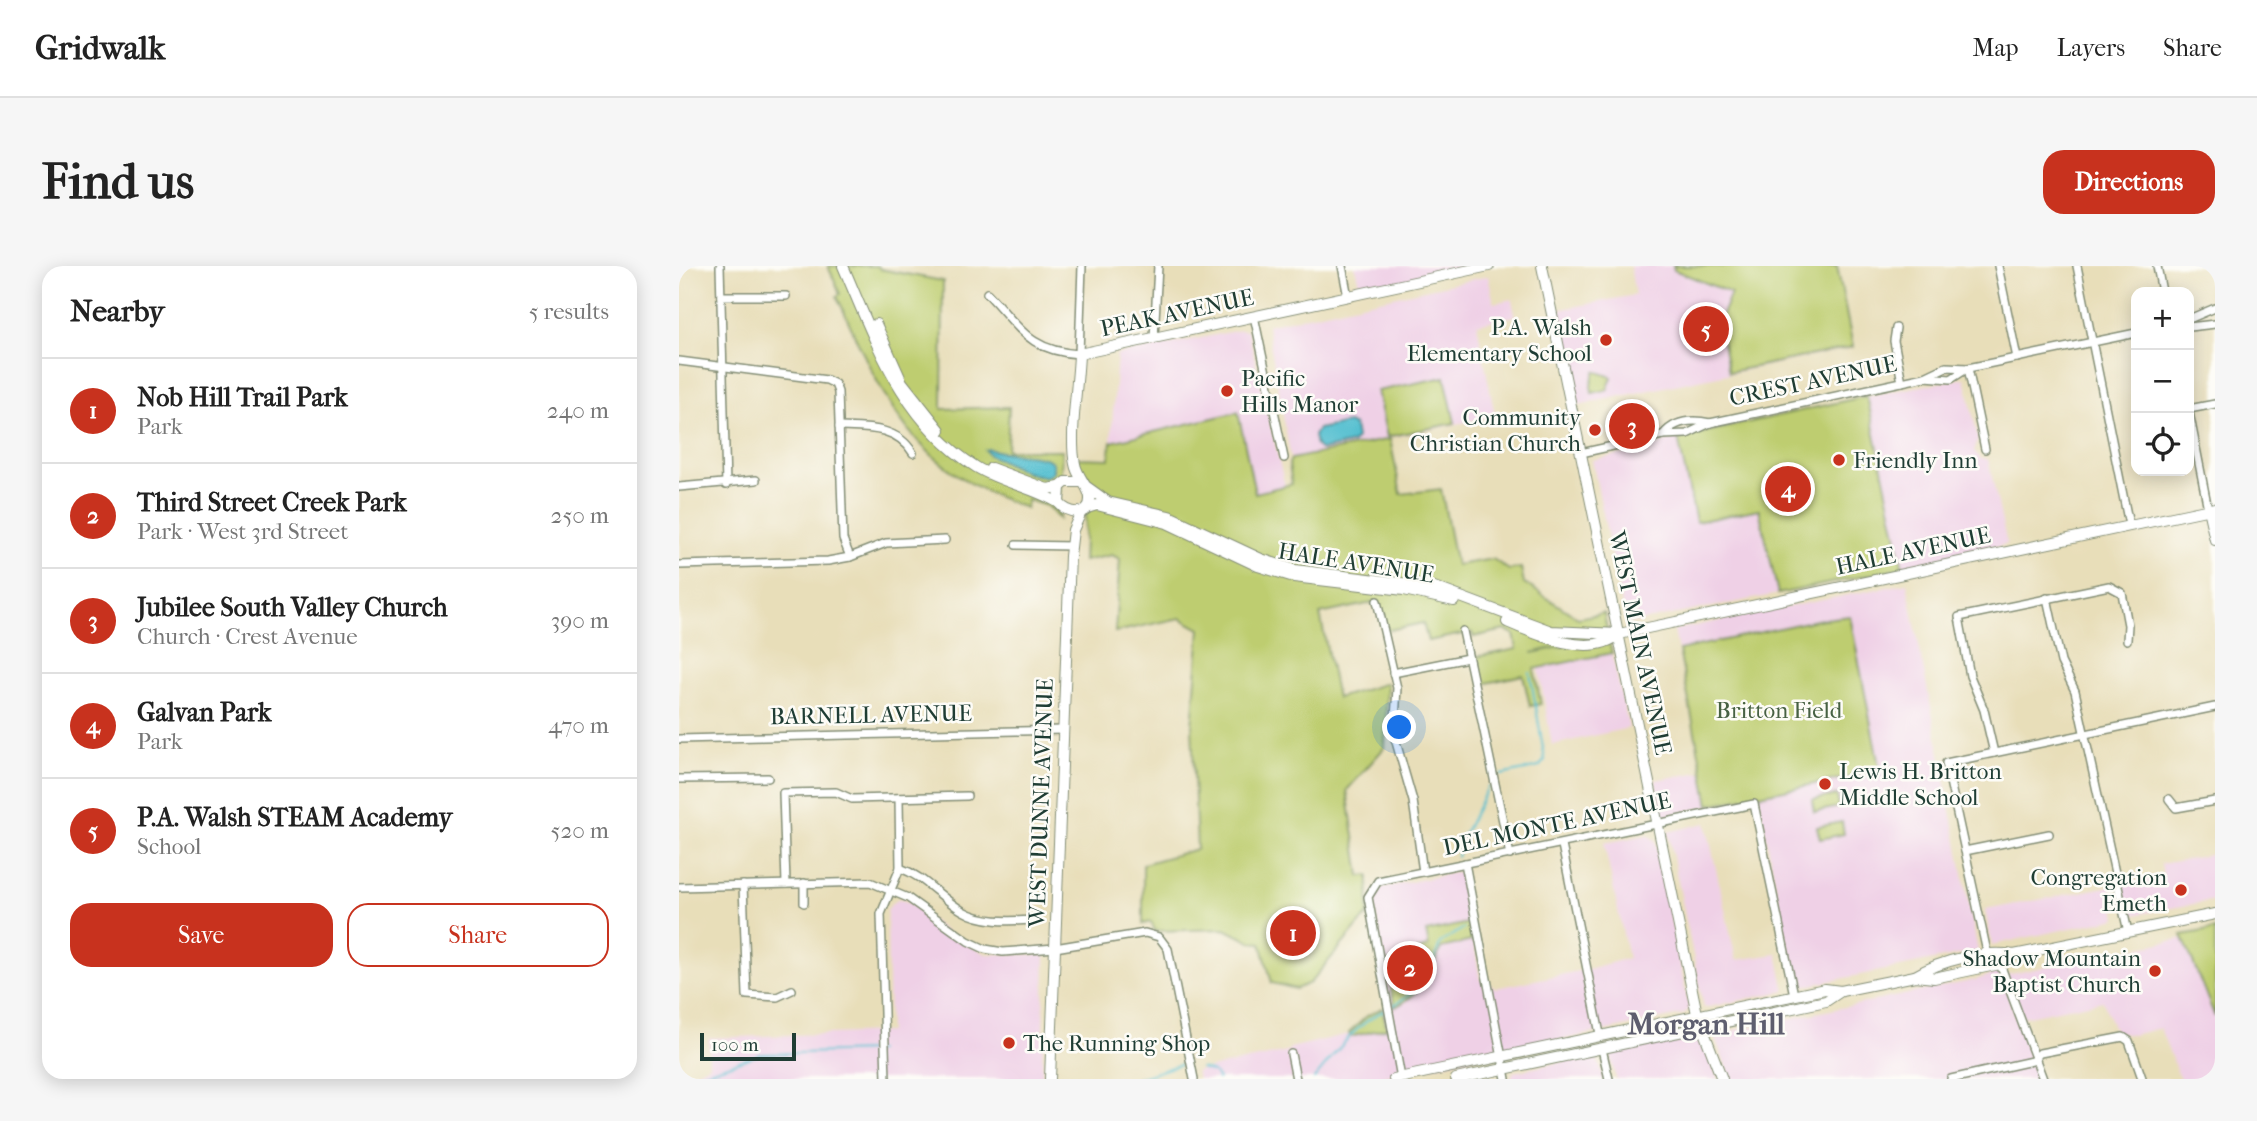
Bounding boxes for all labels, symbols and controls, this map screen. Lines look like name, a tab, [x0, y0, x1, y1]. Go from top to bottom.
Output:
text: Gridwalk	[35, 29, 165, 68]
text: Map	[1973, 34, 2019, 62]
text: Layers	[2057, 34, 2125, 62]
text: Share	[2163, 34, 2222, 62]
button: Directions	[2043, 150, 2215, 214]
text: Find us	[42, 153, 194, 211]
street label: PEAK AVENUE	[1098, 284, 1256, 342]
map controls	[2131, 287, 2194, 476]
button: +	[2131, 287, 2194, 350]
text: Nearby	[70, 294, 165, 329]
text: 5 results	[529, 298, 609, 325]
pin: 5	[1683, 303, 1729, 355]
place label: P.A. Walsh Elementary School	[1407, 314, 1593, 367]
marker: P.A. Walsh Elementary School	[1598, 332, 1614, 348]
street label: CREST AVENUE	[1727, 350, 1899, 412]
button: −	[2131, 350, 2194, 413]
place label: Pacific Hills Manor	[1241, 365, 1359, 418]
text: Nob Hill Trail Park	[137, 382, 348, 413]
marker: Pacific Hills Manor	[1219, 383, 1235, 399]
text: 1	[89, 397, 97, 424]
text: 240 m	[547, 397, 609, 424]
pin: 3	[1609, 400, 1655, 452]
place label: Community Christian Church	[1410, 404, 1582, 457]
text: Park	[137, 413, 183, 440]
button: locate	[2131, 413, 2194, 476]
marker: Community Christian Church	[1587, 422, 1603, 438]
place label: Friendly Inn	[1853, 447, 1978, 474]
marker: Friendly Inn	[1831, 452, 1847, 468]
pin: 4	[1765, 463, 1811, 515]
text: Third Street Creek Park	[137, 487, 407, 518]
text: 2	[87, 502, 99, 529]
text: 250 m	[551, 502, 609, 529]
text: Park · West 3rd Street	[137, 518, 348, 545]
street label: HALE AVENUE	[1833, 521, 1993, 581]
street label: WEST MAIN AVENUE	[1603, 528, 1677, 757]
street label: HALE AVENUE	[1276, 537, 1436, 589]
text: Jubilee South Valley Church	[137, 592, 448, 623]
text: 3	[88, 607, 98, 634]
text: 390 m	[551, 607, 609, 634]
text: Church · Crest Avenue	[137, 623, 358, 650]
street label: WEST DUNNE AVENUE	[1023, 678, 1059, 929]
text: Galvan Park	[137, 697, 271, 728]
park label: Britton Field	[1716, 697, 1843, 724]
street label: BARNELL AVENUE	[770, 700, 972, 730]
your location	[1382, 710, 1416, 744]
text: 4	[86, 712, 100, 739]
text: 470 m	[548, 712, 609, 739]
text: Park	[137, 728, 183, 755]
place label: Lewis H. Britton Middle School	[1839, 758, 2002, 811]
marker: Lewis H. Britton Middle School	[1817, 776, 1833, 792]
street label: DEL MONTE AVENUE	[1440, 787, 1674, 861]
text: P.A. Walsh STEAM Academy	[137, 802, 452, 833]
text: 5	[88, 817, 98, 844]
text: 520 m	[550, 817, 609, 844]
text: School	[137, 833, 201, 860]
place label: Congregation Emeth	[2031, 864, 2168, 917]
marker: Congregation Emeth	[2173, 882, 2189, 898]
button: Save	[70, 903, 333, 967]
button: Share	[347, 903, 609, 967]
pin: 1	[1270, 907, 1316, 959]
pin: 2	[1387, 942, 1433, 994]
place label: Shadow Mountain Baptist Church	[1962, 945, 2142, 998]
marker: Shadow Mountain Baptist Church	[2147, 963, 2163, 979]
district label: Morgan Hill	[1627, 1007, 1786, 1042]
scale bar	[700, 1030, 796, 1062]
place label: The Running Shop	[1023, 1030, 1210, 1057]
text: 100 m	[711, 1034, 759, 1056]
marker: The Running Shop	[1001, 1035, 1017, 1051]

